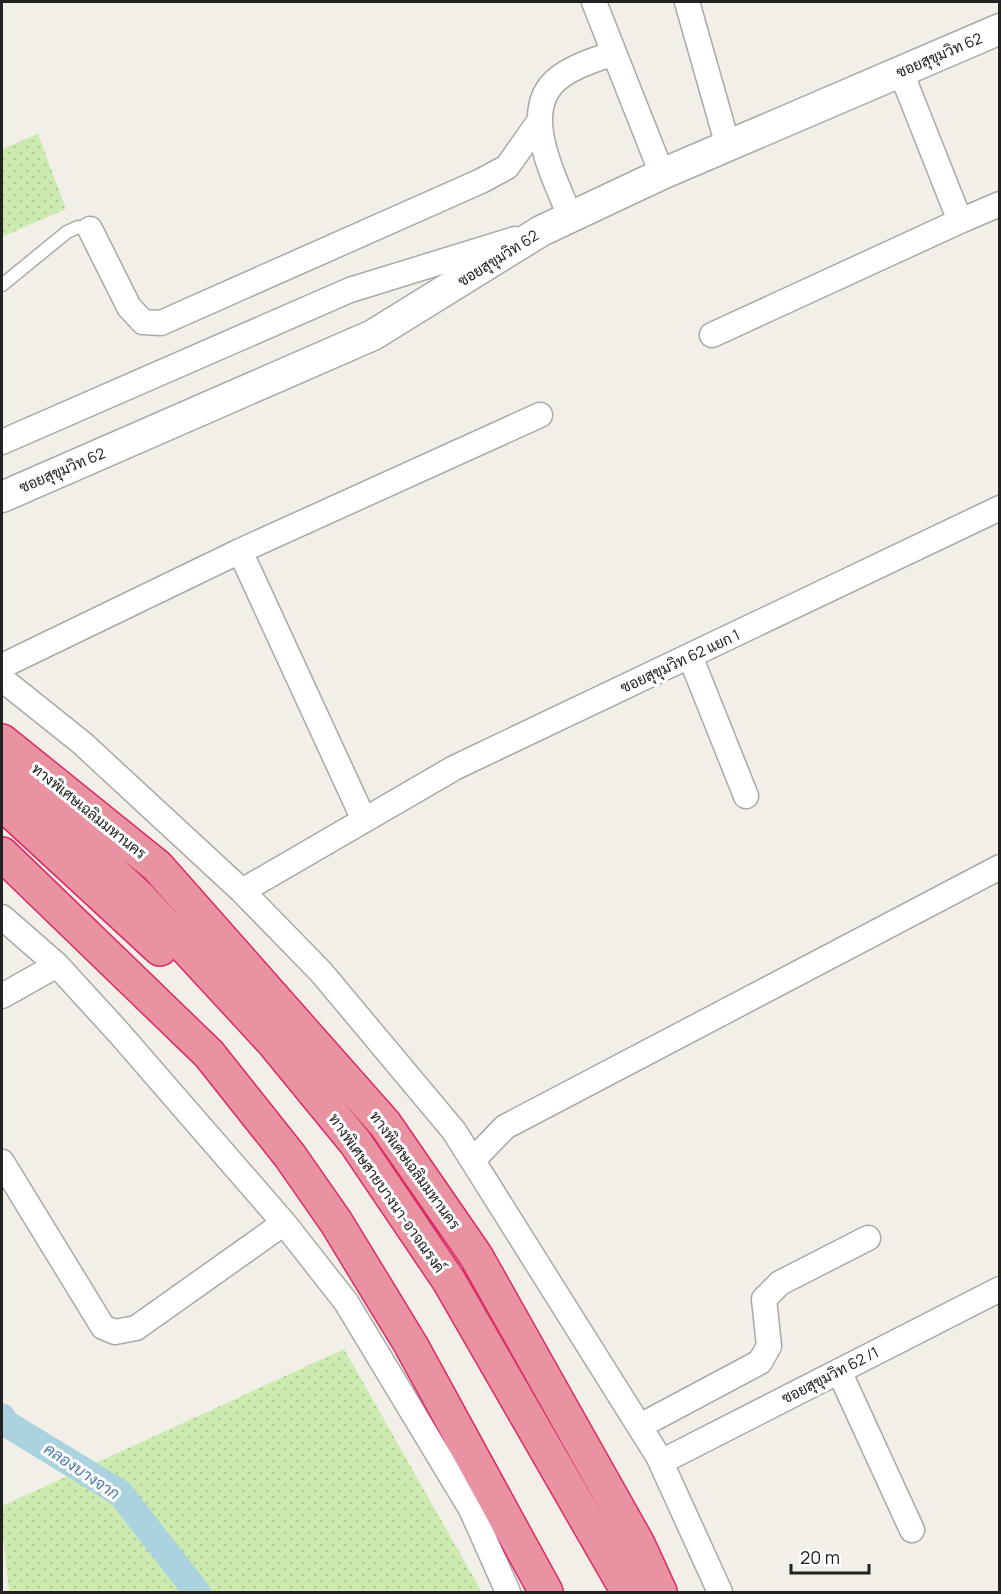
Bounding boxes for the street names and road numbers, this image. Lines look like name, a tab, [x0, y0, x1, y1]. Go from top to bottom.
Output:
street label: ซอยสุขุมวิท 62	[893, 27, 986, 84]
street label: ซอยสุขุมวิท 62	[453, 225, 543, 292]
street label: ซอยสุขุมวิท 62	[16, 442, 109, 499]
street label: ซอยสุขุมวิท 62 แยก 1	[617, 624, 744, 699]
street label: ทางพิเศษเฉลิมมหานคร	[27, 758, 151, 864]
street label: ทางพิเศษเฉลิมมหานคร	[365, 1107, 465, 1233]
street label: ทางพิเศษสายบางนา-อาจณรงค์	[324, 1109, 450, 1277]
street label: ซอยสุขุมวิท 62 /1	[778, 1341, 883, 1409]

